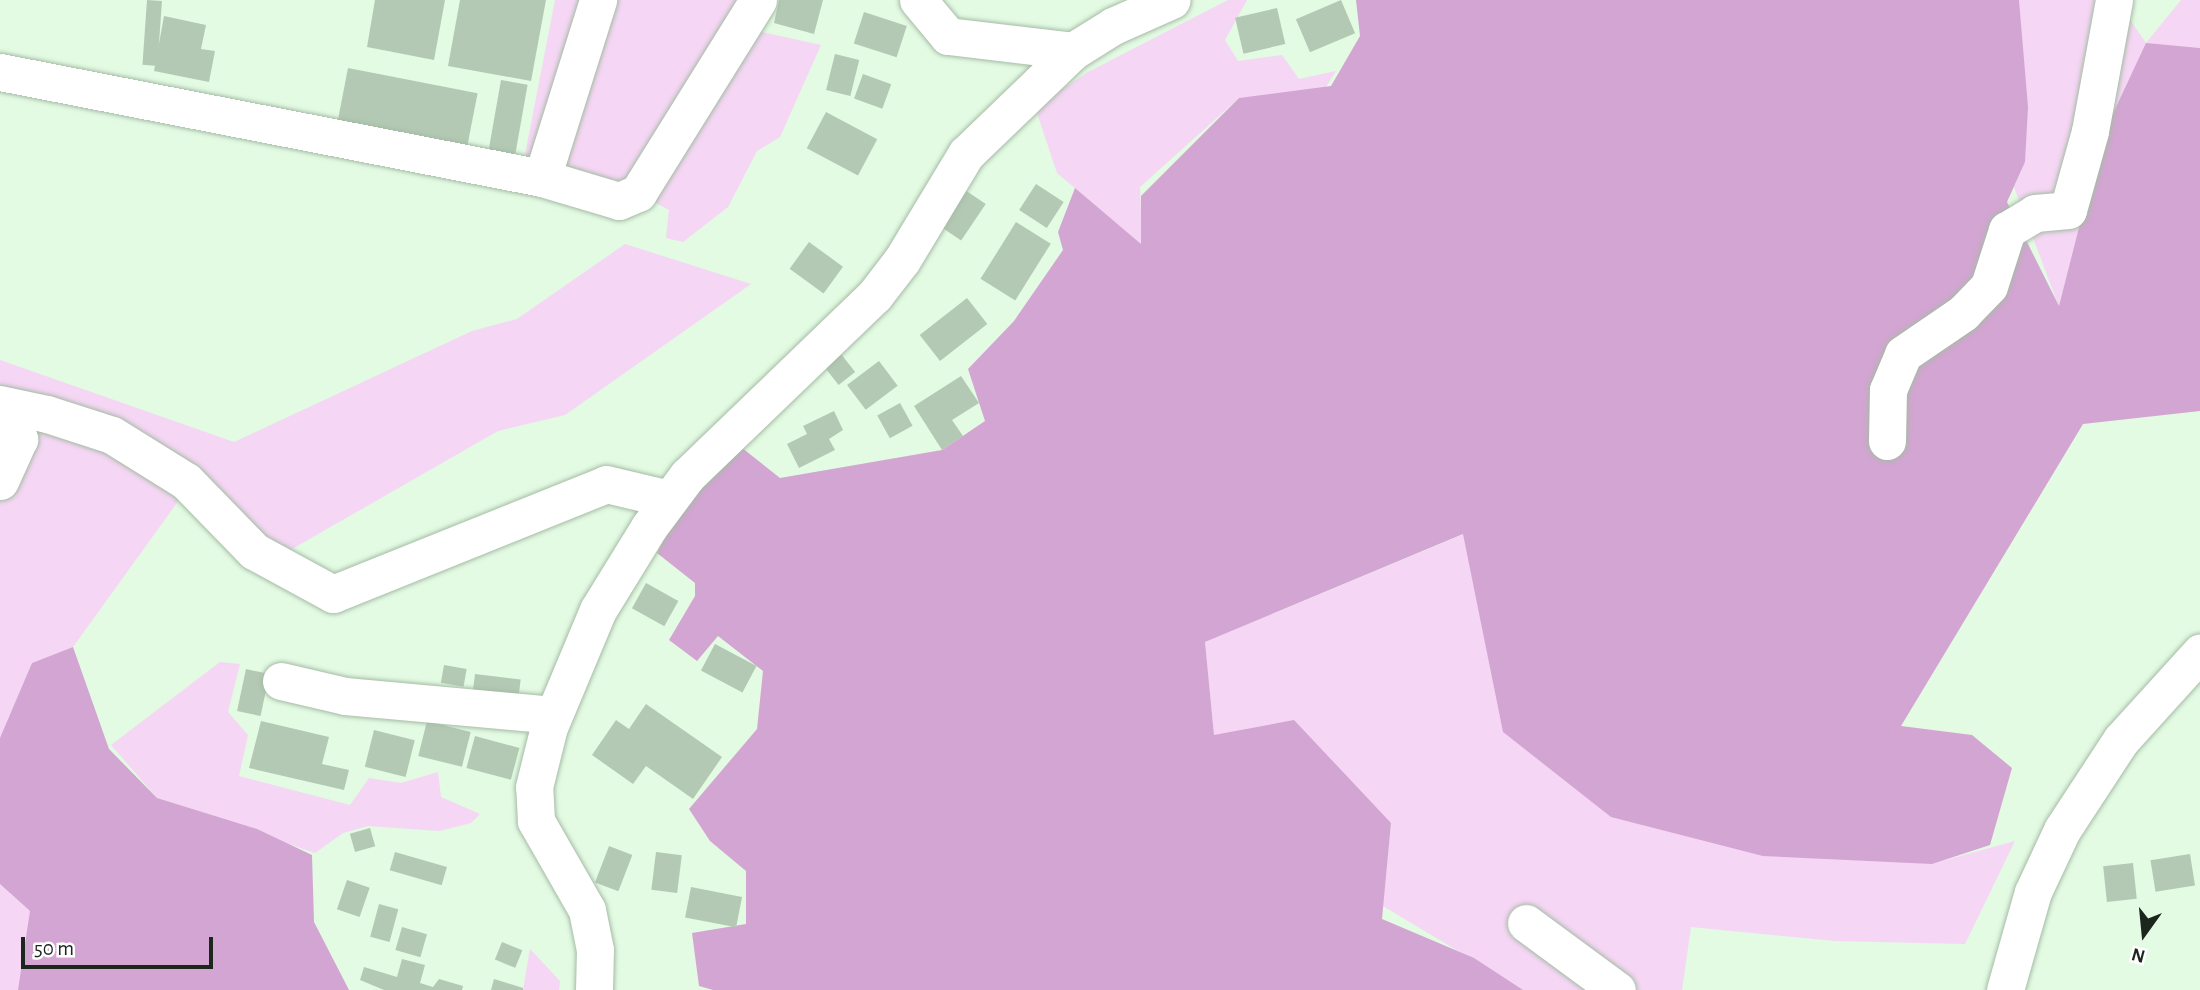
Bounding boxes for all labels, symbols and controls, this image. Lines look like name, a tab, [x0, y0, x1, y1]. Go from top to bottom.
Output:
north arrow	[2109, 899, 2179, 969]
scale bar	[24, 923, 217, 967]
text: 50 m	[34, 938, 74, 959]
text: N	[2130, 944, 2147, 966]

